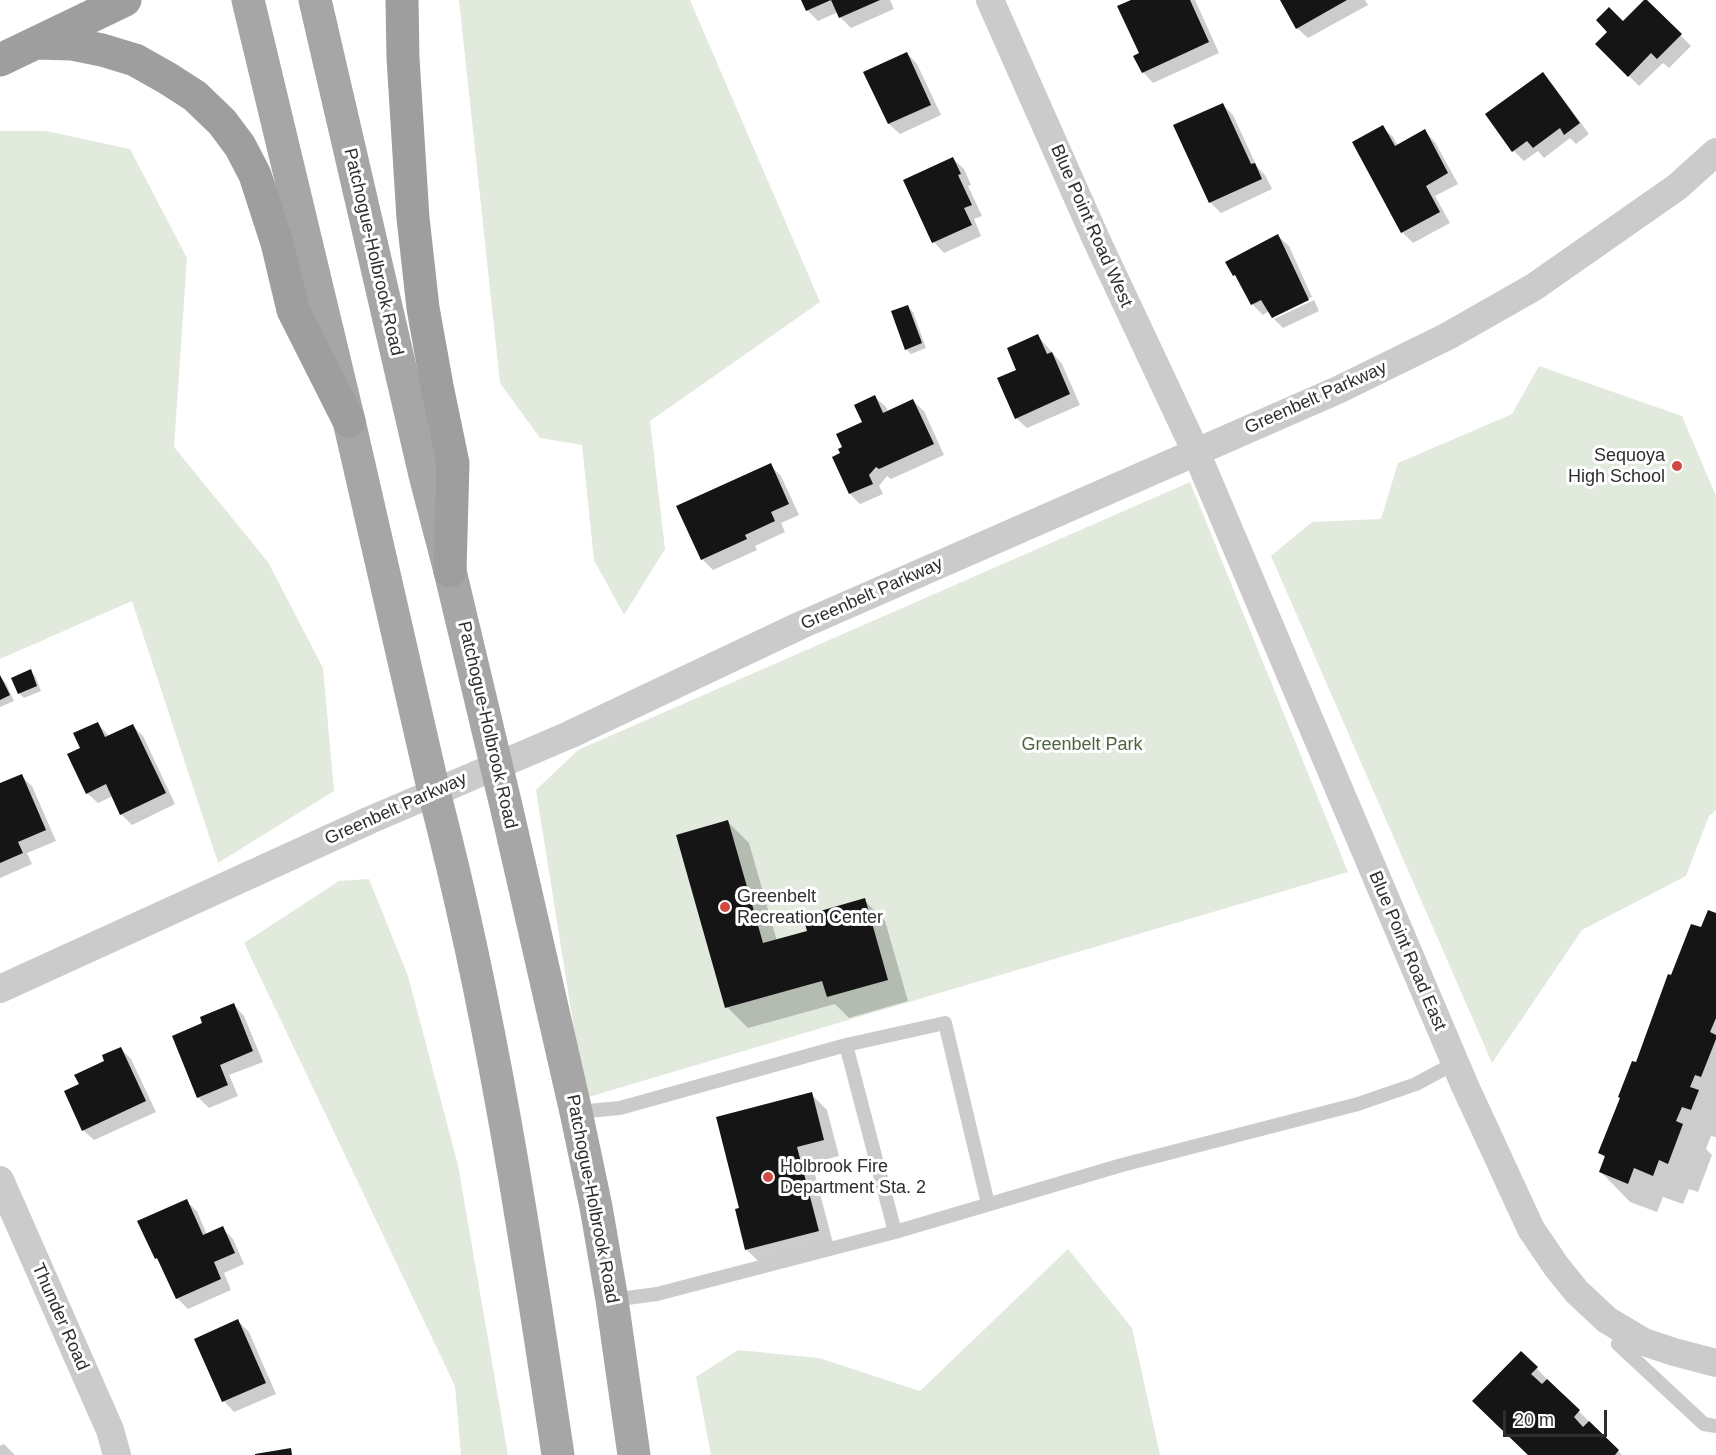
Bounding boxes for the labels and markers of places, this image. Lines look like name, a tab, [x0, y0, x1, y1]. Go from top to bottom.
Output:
place label: Sequoya High School	[1568, 445, 1665, 488]
marker: Sequoya High School	[1670, 459, 1684, 473]
place label: Greenbelt Recreation Center	[737, 886, 883, 928]
marker: Greenbelt Recreation Center	[718, 900, 732, 914]
place label: Holbrook Fire Department Sta. 2	[780, 1156, 926, 1198]
marker: Holbrook Fire Department Sta. 2	[761, 1170, 775, 1184]

